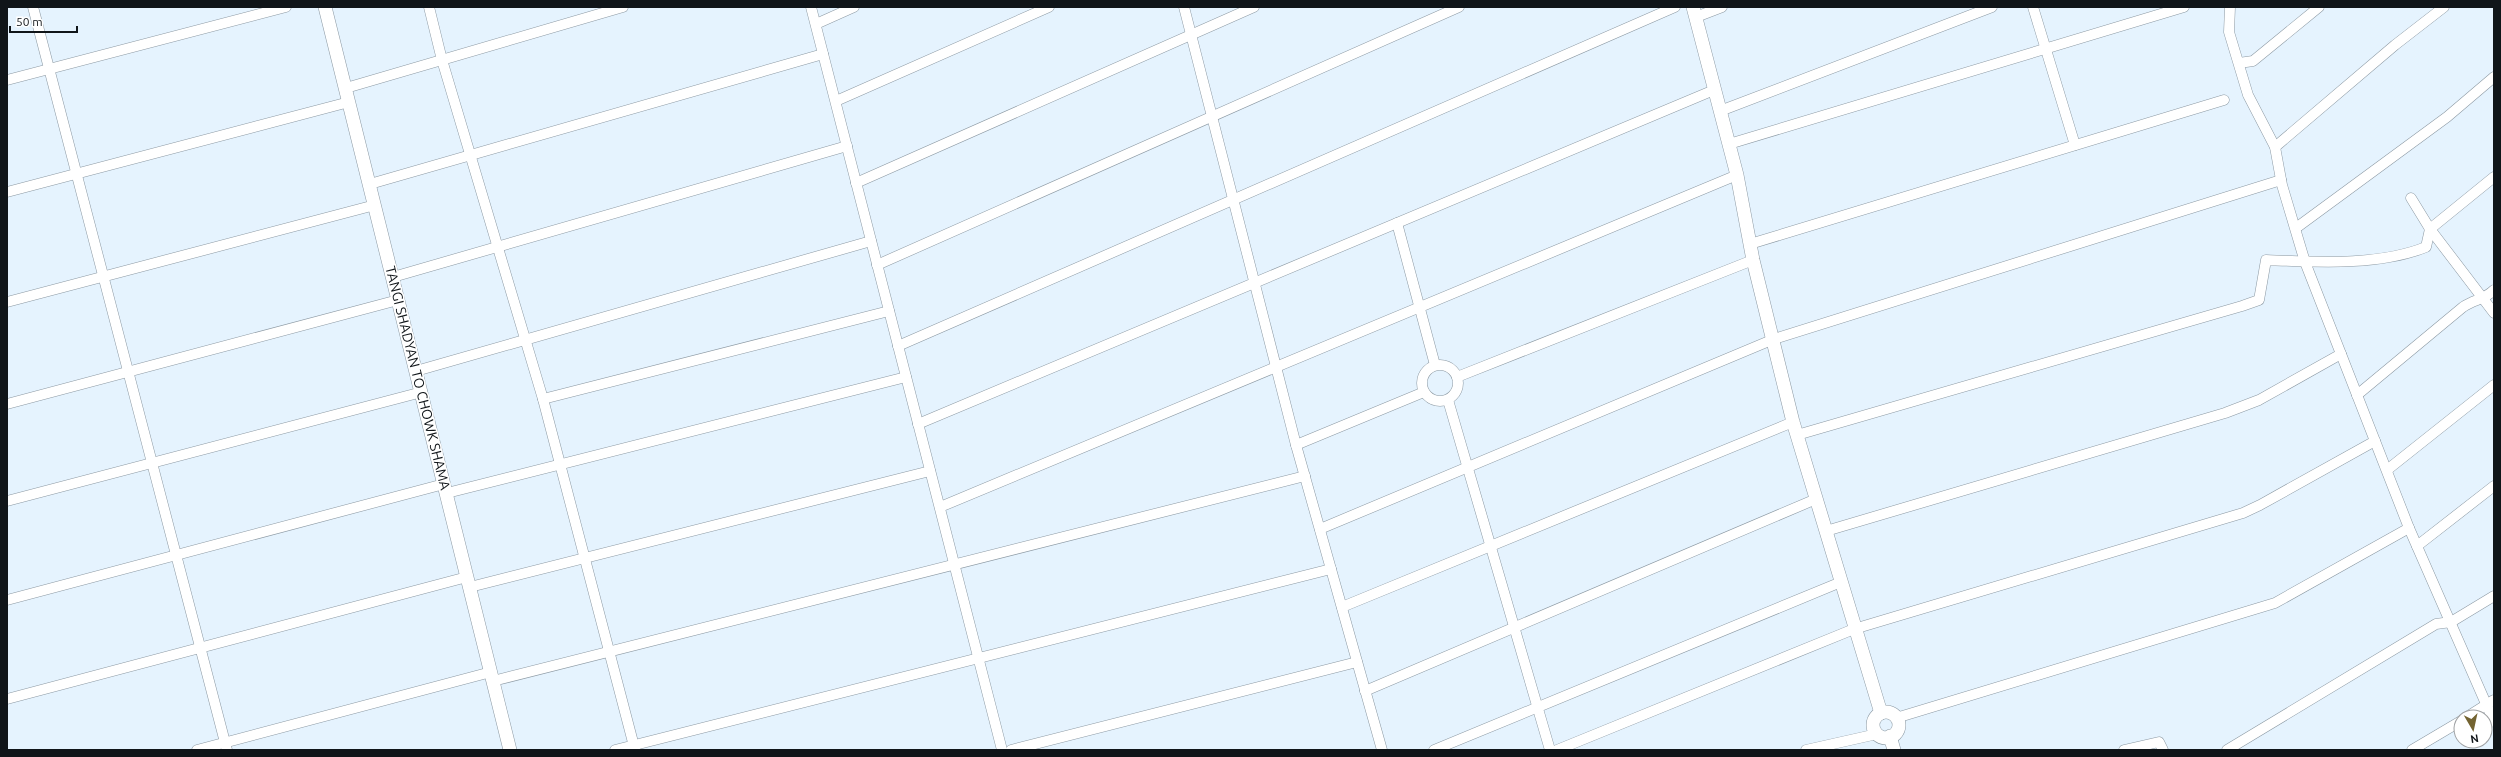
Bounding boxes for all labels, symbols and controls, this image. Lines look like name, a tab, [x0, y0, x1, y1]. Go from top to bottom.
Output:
scale bar	[10, 8, 77, 34]
text: 50 m	[16, 15, 43, 28]
street label: TANGI SHADYAN TO CHOWK SHAMA	[382, 264, 454, 492]
north arrow	[2453, 709, 2493, 749]
text: N	[2470, 732, 2480, 745]

